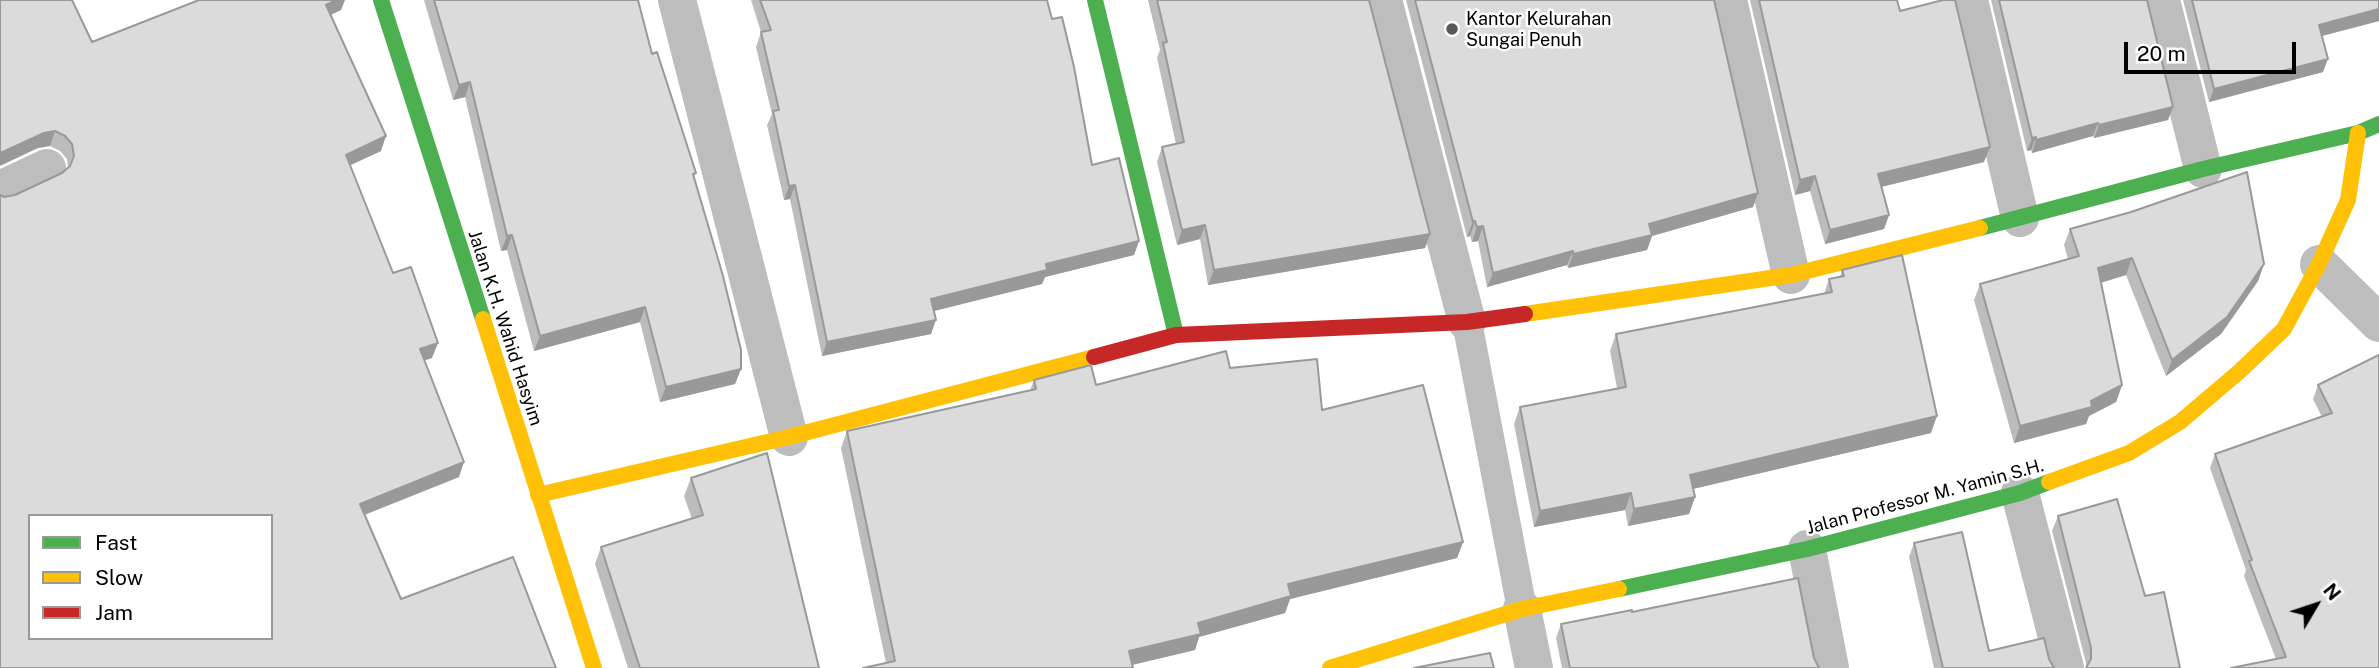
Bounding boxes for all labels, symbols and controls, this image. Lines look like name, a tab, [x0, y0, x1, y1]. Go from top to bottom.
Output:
place label: Kantor Kelurahan Sungai Penuh	[1466, 8, 1611, 50]
marker: Kantor Kelurahan Sungai Penuh	[1444, 21, 1460, 37]
scale bar	[2127, 28, 2298, 72]
text: 20 m	[2137, 41, 2186, 66]
street label: Jalan K.H. Wahid Hasyim	[463, 227, 547, 429]
street label: Jalan Professor M. Yamin S.H.	[1804, 455, 2046, 539]
legend	[28, 514, 273, 640]
text: Fast	[95, 530, 137, 555]
text: Slow	[95, 565, 143, 590]
north arrow	[2281, 570, 2351, 640]
text: N	[2319, 579, 2346, 604]
text: Jam	[95, 600, 133, 625]

